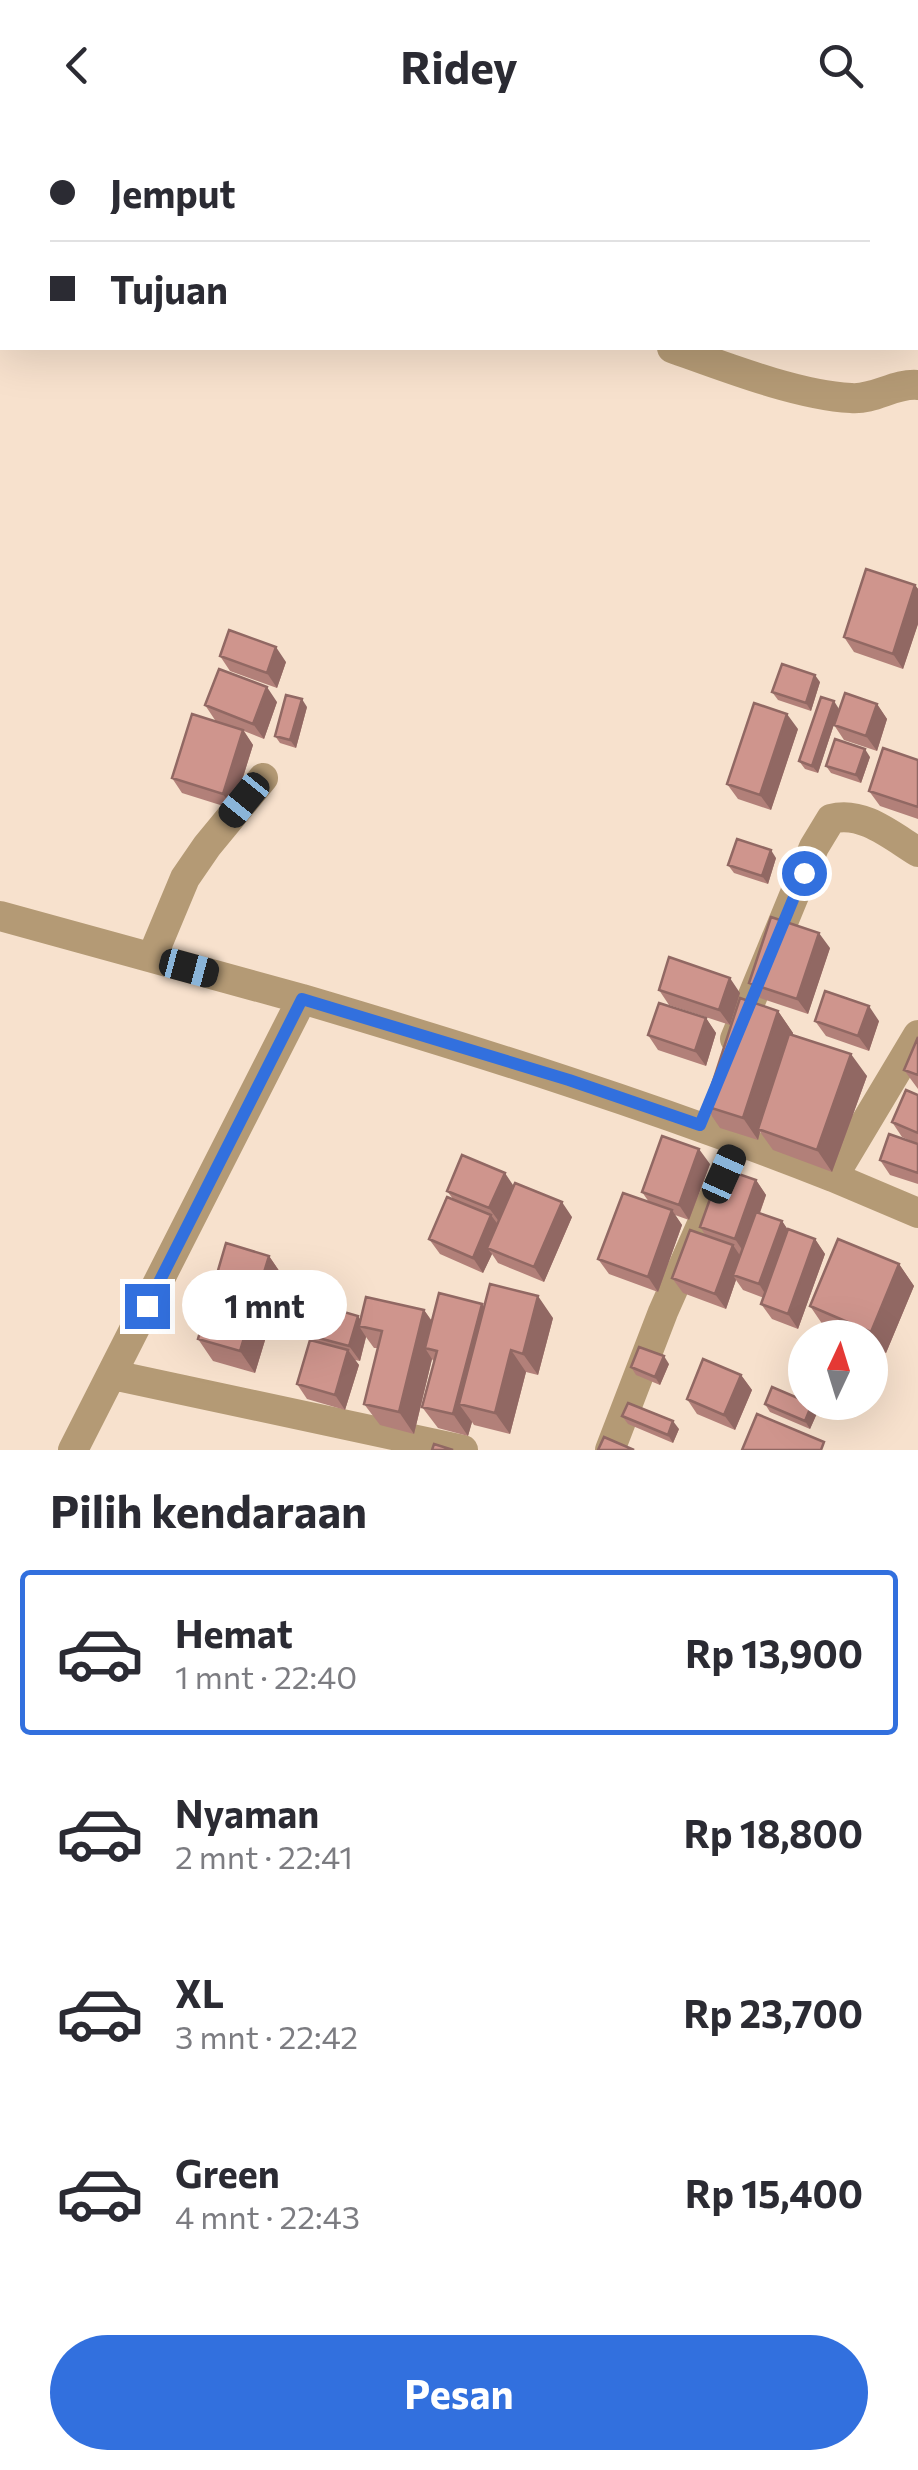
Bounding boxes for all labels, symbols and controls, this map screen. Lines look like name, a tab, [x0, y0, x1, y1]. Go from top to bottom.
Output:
icon: back	[50, 38, 105, 93]
text: Ridey	[400, 38, 518, 93]
icon: search	[813, 38, 868, 93]
text: Jemput	[110, 169, 236, 216]
text: Tujuan	[110, 265, 228, 312]
car	[213, 767, 275, 833]
route start	[782, 851, 827, 896]
car	[156, 946, 222, 990]
car	[698, 1140, 750, 1208]
callout: 1 mnt	[182, 1271, 347, 1341]
route end	[125, 1284, 170, 1329]
text: 1 mnt	[224, 1285, 305, 1325]
north arrow	[788, 1320, 888, 1420]
map controls	[788, 1320, 888, 1420]
text: Pilih kendaraan	[50, 1482, 367, 1537]
icon: car	[55, 1608, 145, 1698]
text: Hemat	[175, 1609, 293, 1656]
text: Rp 13,900	[685, 1629, 863, 1676]
text: 1 mnt · 22:40	[175, 1656, 357, 1696]
icon: car	[55, 1788, 145, 1878]
text: Nyaman	[175, 1789, 319, 1836]
text: Rp 18,800	[684, 1809, 863, 1856]
text: 2 mnt · 22:41	[175, 1836, 353, 1876]
icon: car	[55, 1968, 145, 2058]
text: XL	[175, 1969, 224, 2016]
text: Rp 23,700	[683, 1989, 863, 2036]
text: 3 mnt · 22:42	[175, 2016, 358, 2056]
icon: car	[55, 2148, 145, 2238]
text: Green	[175, 2149, 280, 2196]
text: Rp 15,400	[685, 2169, 863, 2216]
text: 4 mnt · 22:43	[175, 2196, 360, 2236]
button: Pesan	[50, 2335, 868, 2450]

